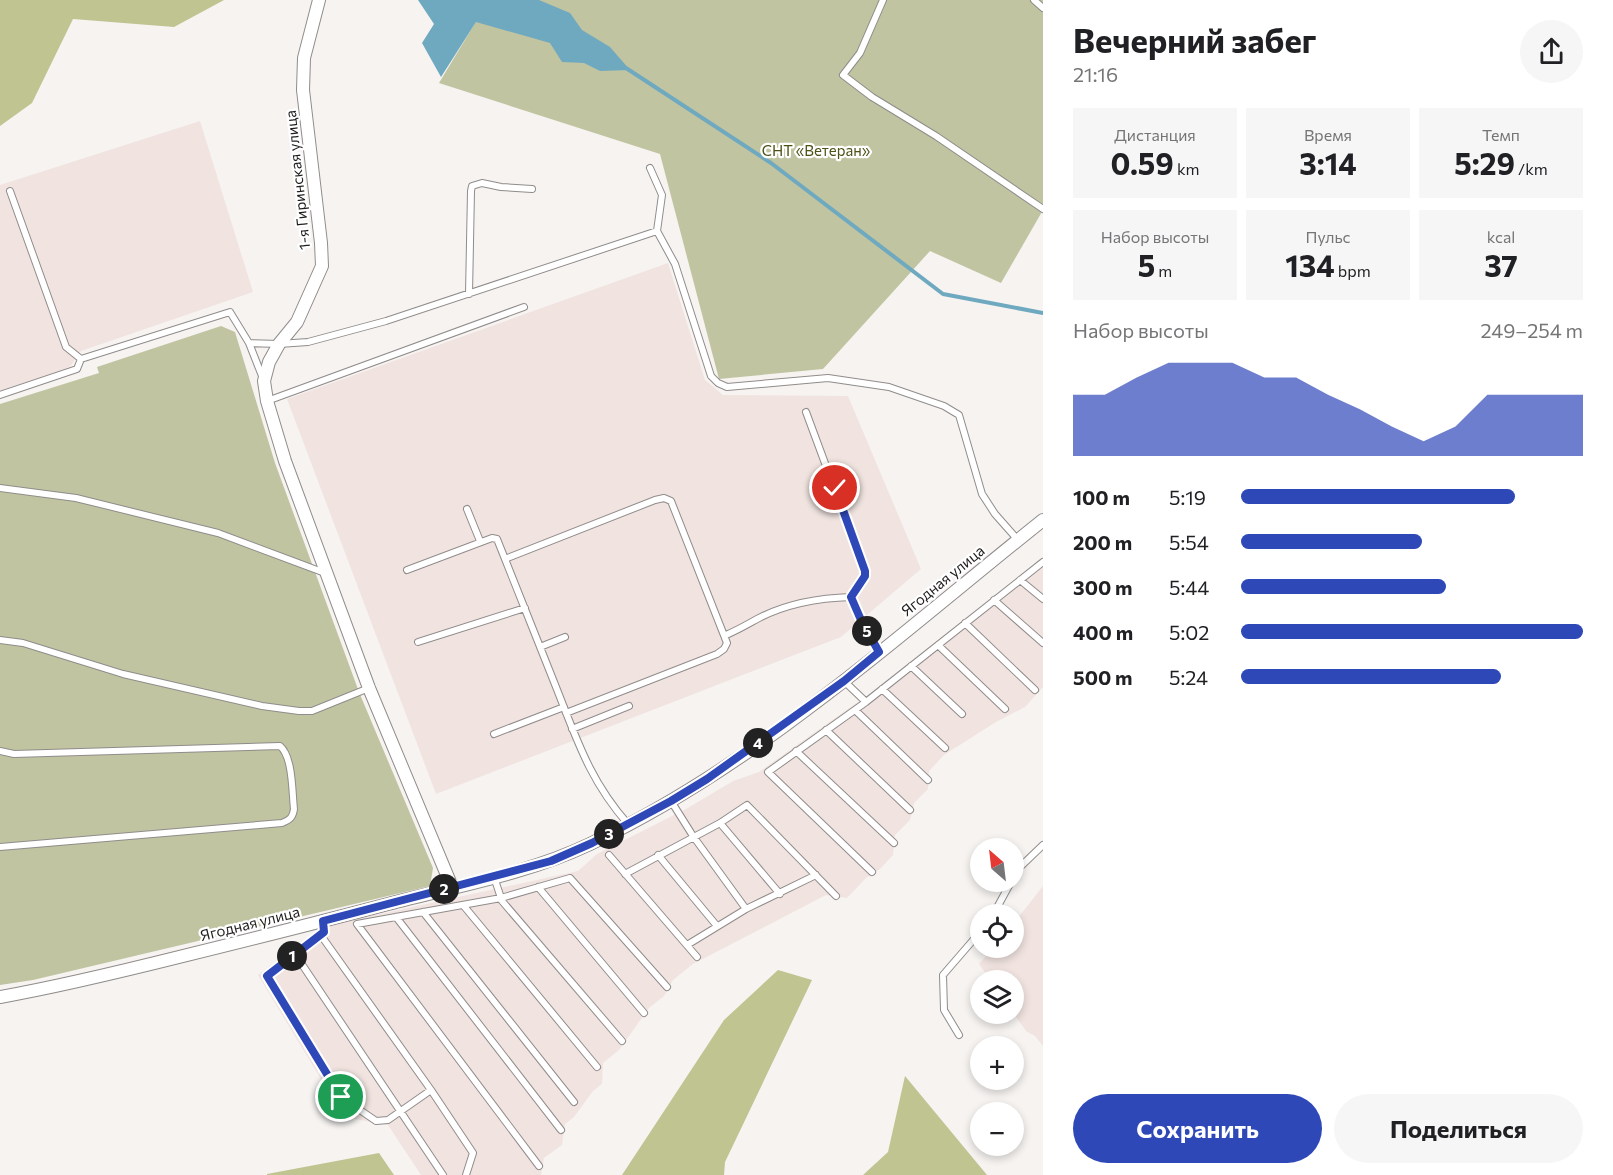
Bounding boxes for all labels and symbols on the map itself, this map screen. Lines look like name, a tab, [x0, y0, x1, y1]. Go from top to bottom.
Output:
street label: 1-я Гиринская улица	[281, 109, 313, 251]
park label: СНТ «Ветеран»	[762, 141, 871, 159]
pin	[809, 462, 860, 513]
street label: Ягодная улица	[897, 541, 988, 619]
pin: 5	[852, 616, 882, 646]
pin: 4	[743, 728, 773, 758]
pin: 3	[594, 819, 624, 849]
north arrow	[970, 838, 1024, 892]
pin: 2	[429, 874, 459, 904]
street label: Ягодная улица	[198, 902, 302, 944]
pin: 1	[277, 941, 307, 971]
pin	[315, 1071, 366, 1122]

